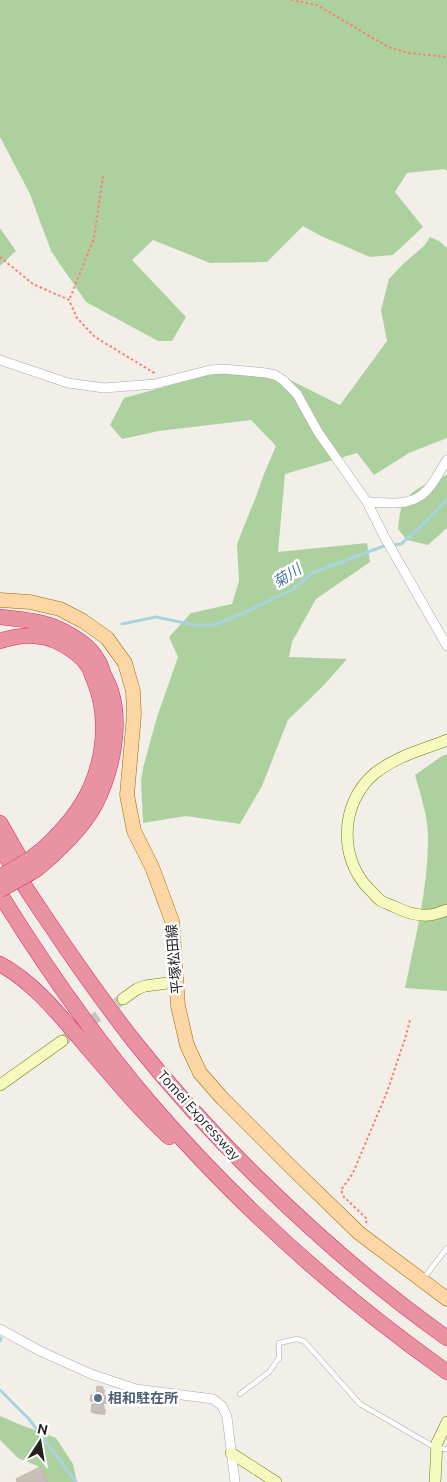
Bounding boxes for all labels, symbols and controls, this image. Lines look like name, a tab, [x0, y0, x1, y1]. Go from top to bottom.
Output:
water label: 菊川	[270, 559, 306, 591]
street label: 平塚松田線	[163, 923, 185, 995]
street label: Tomei Expressway	[155, 1067, 244, 1163]
place label: 相和駐在所	[108, 1390, 178, 1406]
marker: 相和駐在所	[92, 1392, 104, 1404]
north arrow	[15, 1417, 65, 1467]
text: N	[36, 1420, 49, 1438]

